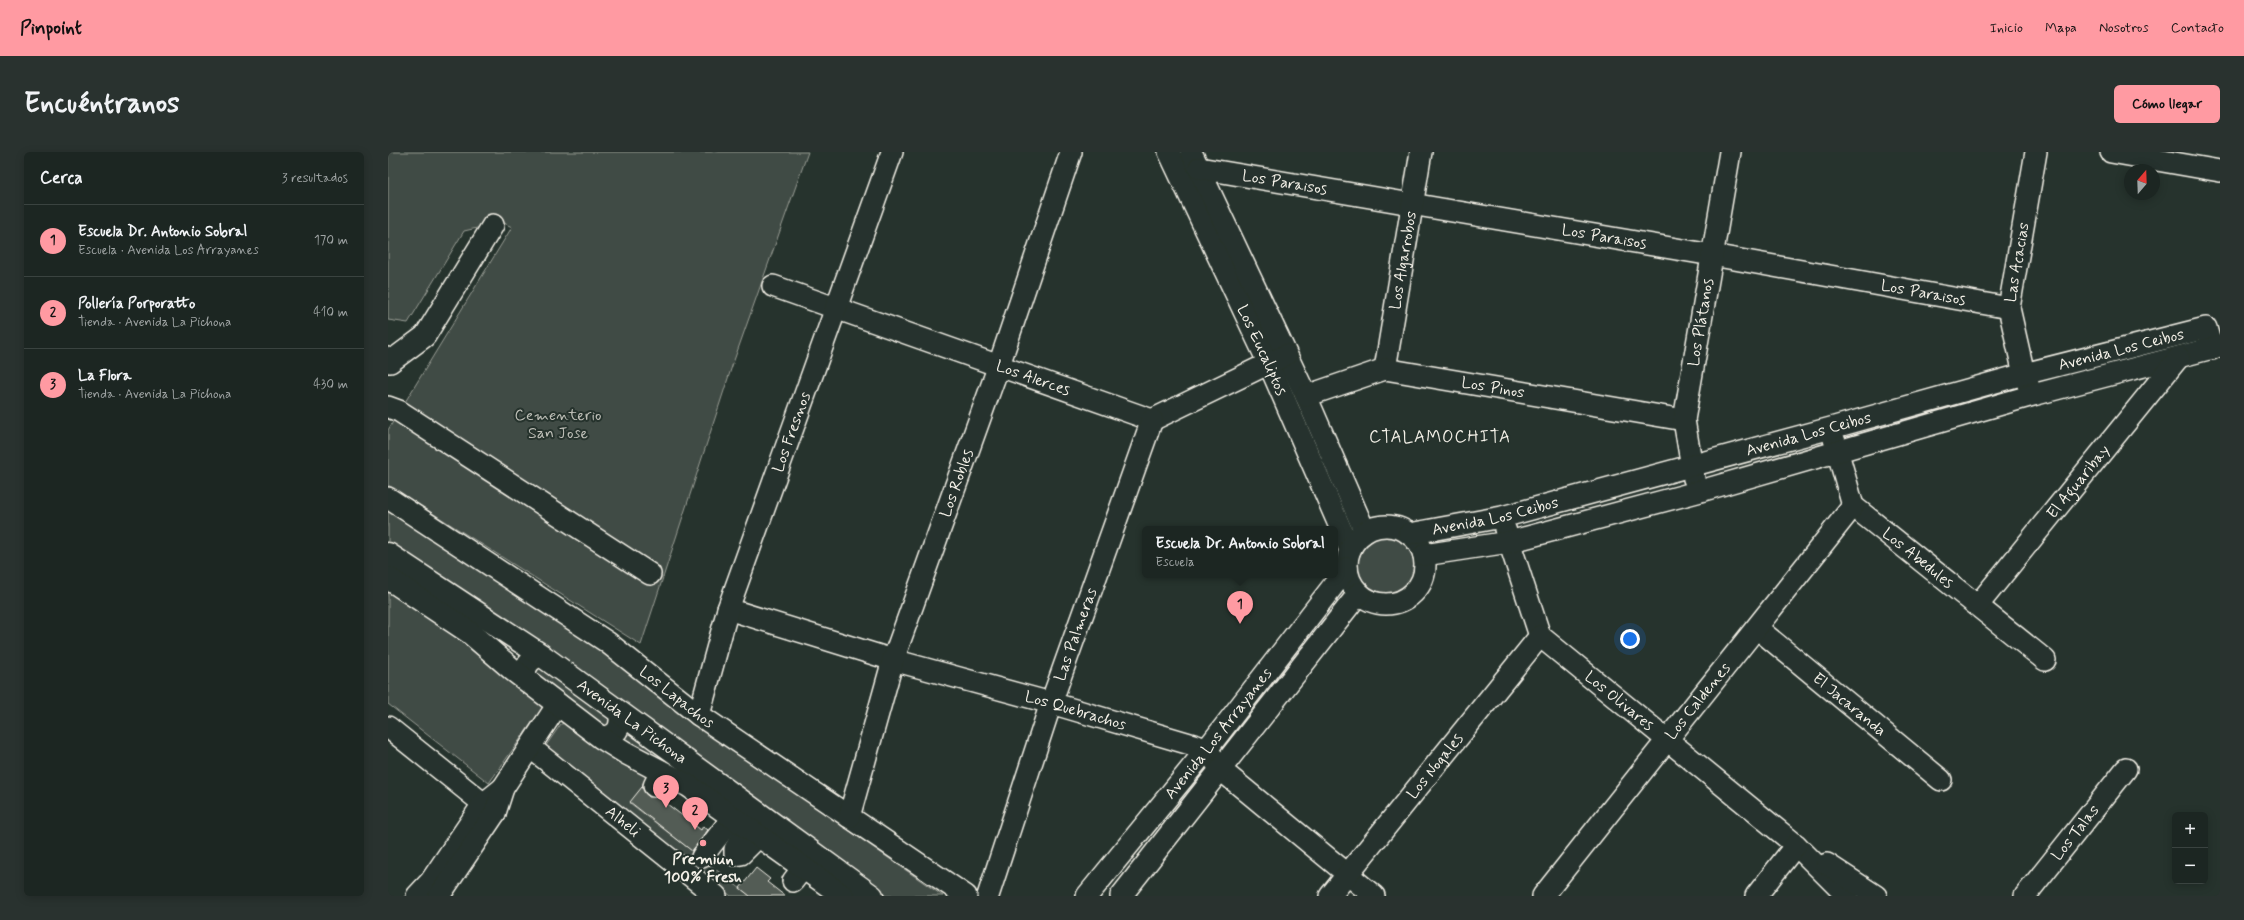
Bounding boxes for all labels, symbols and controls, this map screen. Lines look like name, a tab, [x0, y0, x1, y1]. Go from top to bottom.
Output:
text: Pinpoint	[20, 16, 82, 41]
text: Inicio	[1990, 19, 2023, 37]
text: Mapa	[2045, 19, 2077, 37]
text: Nosotros	[2099, 19, 2149, 37]
text: Contacto	[2171, 19, 2224, 37]
button: Cómo llegar	[2114, 85, 2220, 123]
text: Encuéntranos	[24, 86, 180, 123]
north arrow	[2124, 164, 2160, 200]
street label: Los Paraisos	[1241, 165, 1329, 200]
text: Cerca	[40, 167, 83, 189]
text: 3 resultados	[282, 170, 348, 187]
street label: Los Algarrobos	[1385, 210, 1421, 311]
street label: Los Paraisos	[1560, 219, 1648, 254]
street label: Las Acacias	[2000, 221, 2034, 304]
text: Escuela Dr. Antonio Sobral	[78, 222, 247, 242]
text: 1	[50, 232, 56, 249]
text: 170 m	[314, 232, 348, 249]
text: Escuela · Avenida Los Arrayanes	[78, 242, 259, 259]
street label: Los Paraisos	[1879, 275, 1968, 311]
street label: Los Plátanos	[1683, 277, 1719, 368]
text: Pollería Porporatto	[78, 294, 195, 314]
street label: Los Eucaliptos	[1232, 301, 1292, 399]
text: 2	[50, 304, 56, 321]
text: 410 m	[313, 304, 348, 321]
text: Tienda · Avenida La Pichona	[78, 314, 231, 331]
street label: Avenida Los Ceibos	[2056, 323, 2186, 375]
street label: Los Alerces	[993, 355, 1073, 401]
text: La Flora	[78, 366, 131, 386]
street label: Los Pinos	[1460, 372, 1526, 403]
text: 3	[50, 376, 56, 393]
text: 430 m	[313, 376, 348, 393]
text: Tienda · Avenida La Pichona	[78, 386, 231, 403]
street label: Los Fresnos	[767, 389, 816, 475]
park label: Cementerio San Jose	[514, 405, 602, 444]
street label: Avenida Los Ceibos	[1743, 407, 1874, 461]
district label: CTALAMOCHITA	[1369, 426, 1511, 448]
street label: El Aguaribay	[2042, 440, 2114, 523]
street label: Los Robles	[935, 446, 978, 520]
street label: Avenida Los Ceibos	[1430, 492, 1561, 540]
street label: Los Abedules	[1878, 523, 1958, 593]
popup	[1142, 526, 1338, 578]
text: Escuela Dr. Antonio Sobral	[1155, 534, 1325, 554]
text: Escuela	[1155, 554, 1195, 571]
street label: Las Palmeras	[1049, 585, 1102, 684]
pin: 1	[1227, 591, 1253, 624]
your location	[1620, 629, 1640, 649]
street label: Los Caldenes	[1661, 658, 1735, 744]
street label: Los Lapachos	[635, 661, 718, 733]
street label: Avenida Los Arrayanes	[1160, 663, 1277, 803]
street label: Los Olivares	[1580, 666, 1658, 735]
street label: El Jacaranda	[1808, 668, 1891, 741]
street label: Avenida La Pichona	[573, 674, 692, 769]
street label: Los Quebrachos	[1022, 686, 1129, 735]
street label: Los Nogales	[1402, 729, 1468, 803]
pin: 3	[653, 775, 679, 808]
pin: 2	[682, 797, 708, 830]
street label: Los Talas	[2047, 800, 2104, 865]
street label: Alheli	[601, 801, 645, 842]
map controls	[2172, 812, 2208, 884]
button: +	[2172, 812, 2208, 848]
marker: Premiun 100% Fresh	[698, 838, 708, 848]
button: −	[2172, 848, 2208, 884]
place label: Premiun 100% Fresh	[664, 849, 742, 888]

